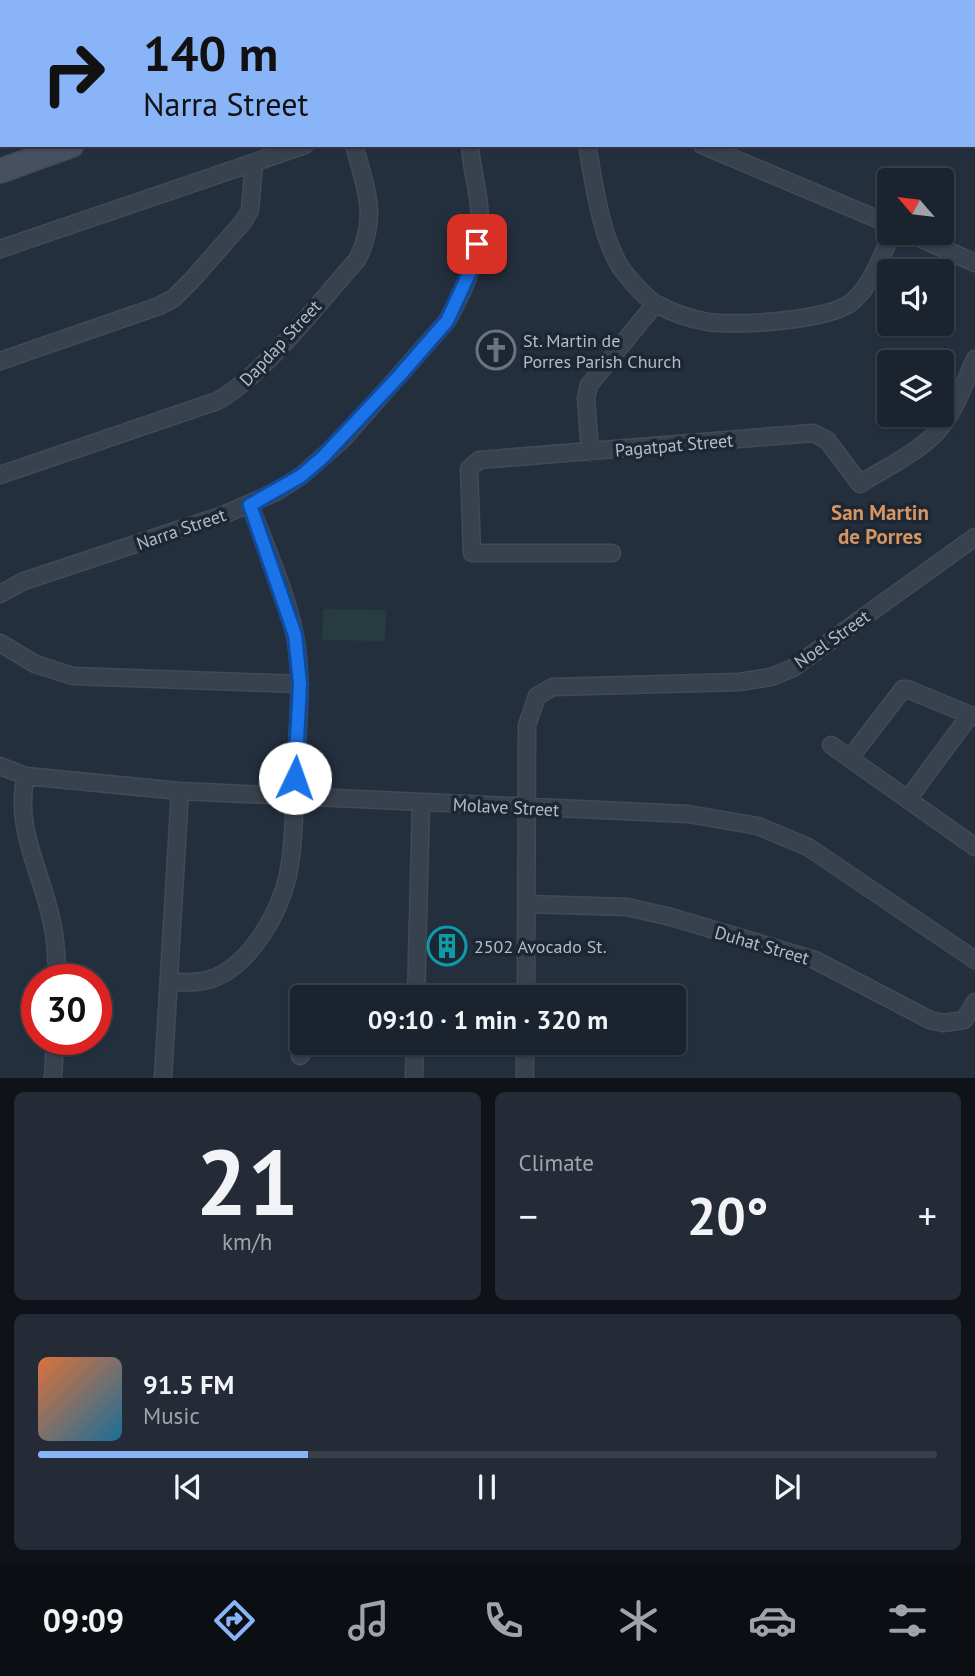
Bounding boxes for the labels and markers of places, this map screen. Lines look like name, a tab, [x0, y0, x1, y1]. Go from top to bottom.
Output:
pin	[447, 214, 507, 274]
church icon: St. Martin de Porres Parish Church	[475, 329, 517, 371]
place label: St. Martin de Porres Parish Church	[523, 329, 681, 373]
building icon: 2502 Avocado St.	[426, 925, 468, 967]
place label: 2502 Avocado St.	[474, 935, 606, 958]

